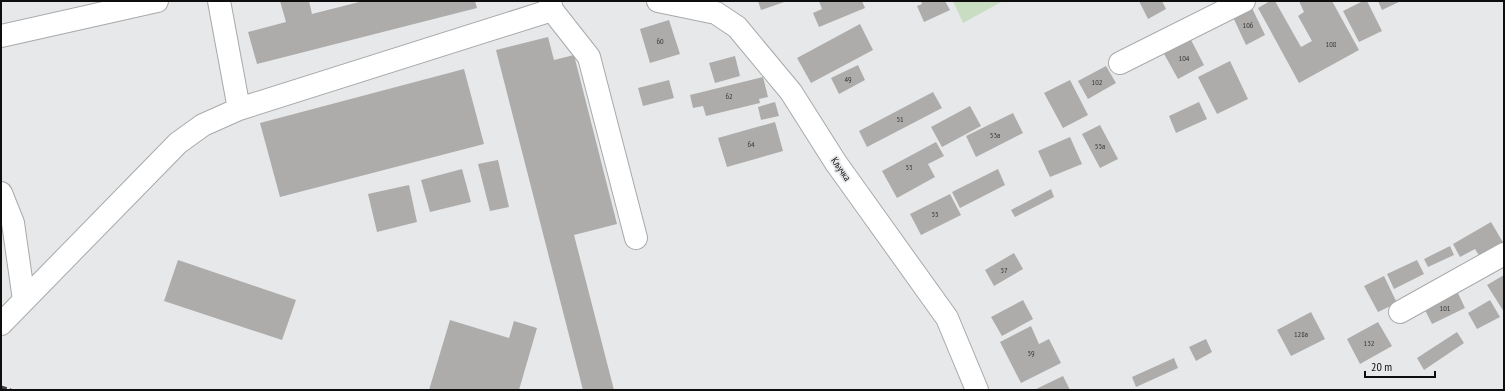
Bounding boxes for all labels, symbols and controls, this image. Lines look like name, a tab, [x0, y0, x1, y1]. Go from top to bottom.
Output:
house number: 106	[1243, 20, 1254, 30]
house number: 60	[656, 36, 664, 46]
house number: 108	[1326, 39, 1337, 49]
house number: 104	[1179, 53, 1190, 63]
house number: 49	[844, 74, 852, 84]
house number: 102	[1092, 77, 1103, 87]
house number: 62	[725, 91, 733, 101]
house number: 51	[896, 114, 904, 124]
house number: 53a	[990, 130, 1000, 140]
house number: 64	[747, 139, 755, 149]
house number: 55a	[1095, 141, 1105, 151]
street label: Кључка	[828, 155, 854, 183]
house number: 53	[905, 162, 913, 172]
house number: 55	[931, 209, 939, 219]
house number: 57	[1000, 265, 1008, 275]
house number: 101	[1440, 303, 1451, 313]
house number: 128a	[1294, 329, 1308, 339]
house number: 132	[1364, 338, 1375, 348]
house number: 59	[1027, 348, 1035, 358]
scale bar	[1365, 353, 1435, 379]
text: 20 m	[1371, 359, 1392, 374]

